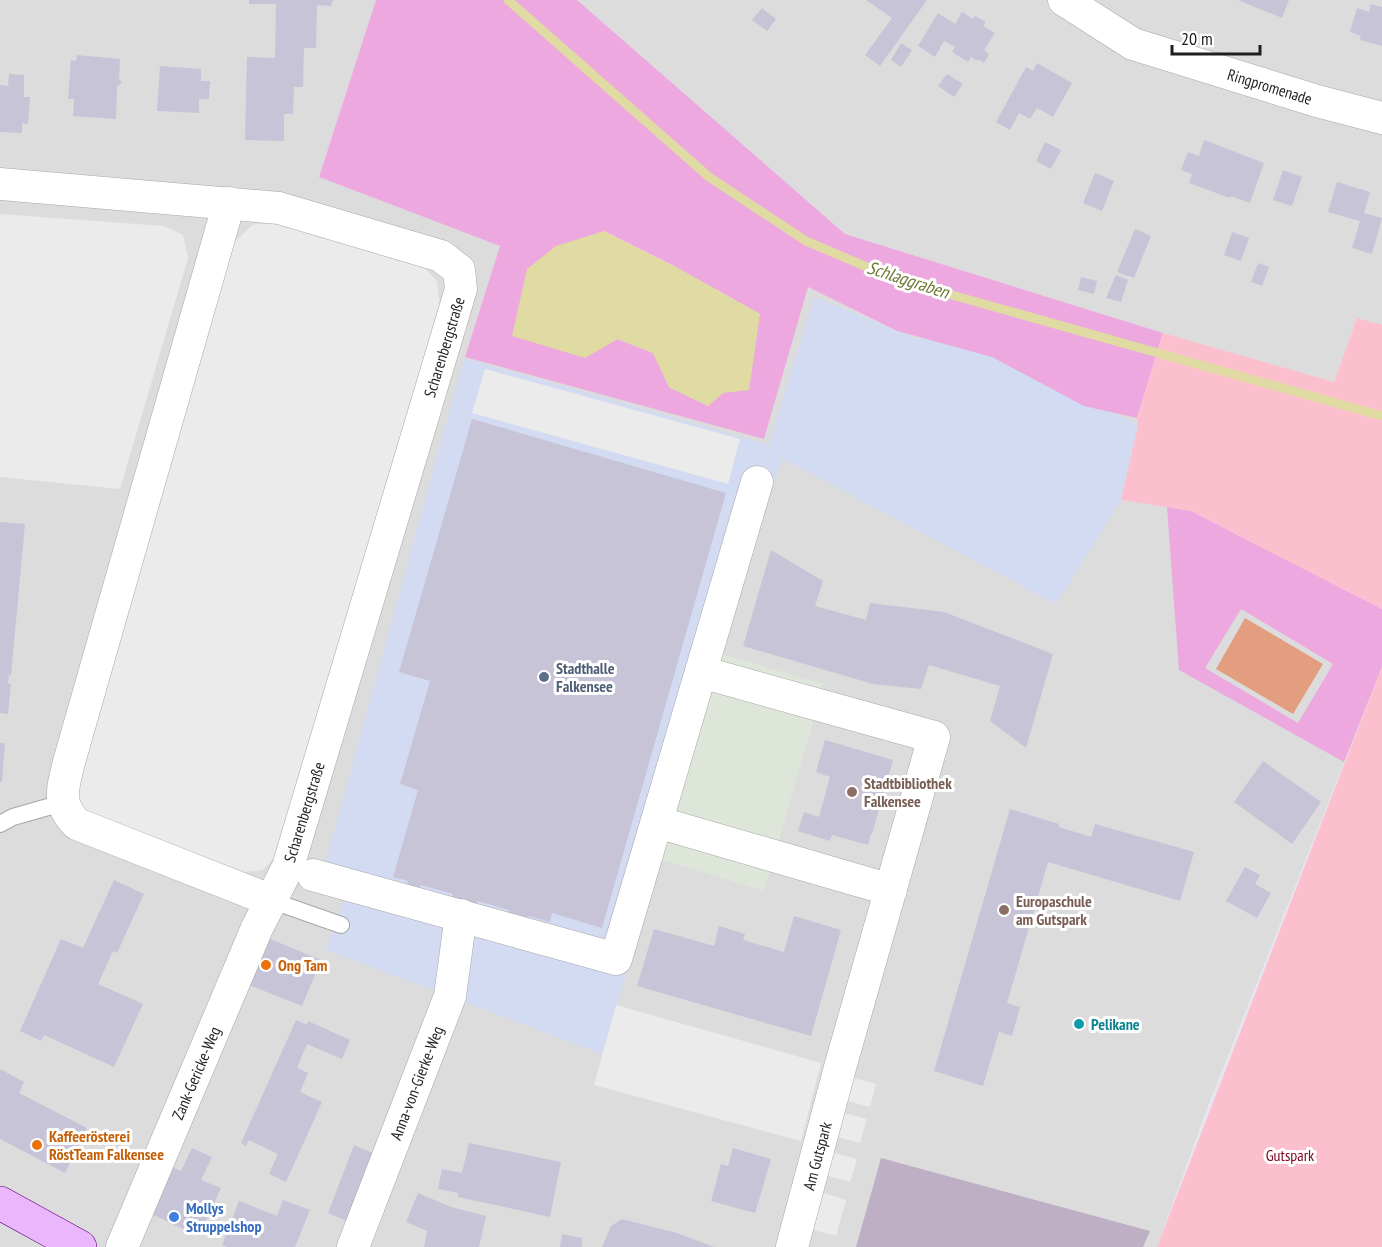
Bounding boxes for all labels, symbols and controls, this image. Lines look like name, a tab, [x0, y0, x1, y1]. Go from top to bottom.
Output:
scale bar	[1172, 18, 1260, 56]
text: 20 m	[1181, 27, 1213, 50]
street label: Ringpromenade	[1225, 64, 1314, 109]
water label: Schlaggraben	[865, 256, 953, 304]
street label: Scharenbergstraße	[419, 294, 469, 400]
place label: Stadthalle Falkensee	[556, 658, 615, 696]
marker: Stadthalle Falkensee	[537, 670, 551, 684]
street label: Scharenbergstraße	[279, 759, 329, 865]
place label: Stadtbibliothek Falkensee	[864, 773, 952, 811]
marker: Stadtbibliothek Falkensee	[845, 785, 859, 799]
place label: Europaschule am Gutspark	[1016, 891, 1092, 929]
marker: Europaschule am Gutspark	[997, 903, 1011, 917]
place label: Ong Tam	[278, 955, 327, 975]
marker: Ong Tam	[259, 958, 273, 972]
place label: Pelikane	[1091, 1014, 1140, 1034]
marker: Pelikane	[1072, 1017, 1086, 1031]
street label: Zank-Gericke-Weg	[167, 1023, 225, 1123]
street label: Anna-von-Gierke-Weg	[385, 1023, 448, 1143]
street label: Am Gutspark	[798, 1119, 836, 1192]
place label: Kaffeerösterei RöstTeam Falkensee	[49, 1126, 164, 1164]
marker: Kaffeerösterei RöstTeam Falkensee	[30, 1138, 44, 1152]
park label: Gutspark	[1266, 1145, 1315, 1165]
place label: Mollys Struppelshop	[186, 1198, 262, 1236]
marker: Mollys Struppelshop	[167, 1210, 181, 1224]

